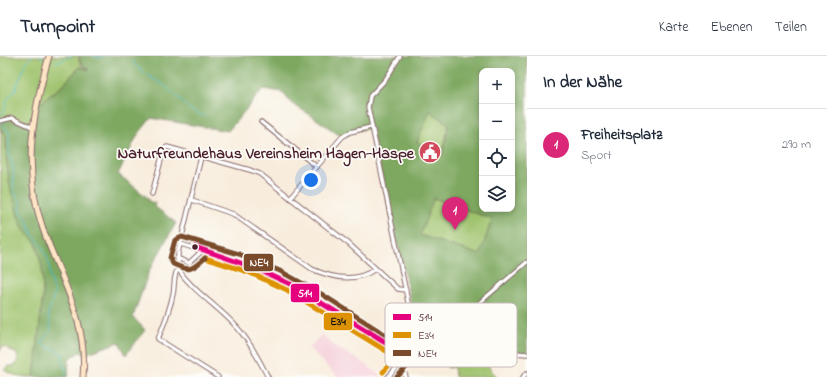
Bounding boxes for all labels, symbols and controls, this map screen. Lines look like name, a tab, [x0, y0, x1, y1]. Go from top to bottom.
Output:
text: Turnpoint	[20, 14, 95, 41]
text: Karte	[659, 17, 688, 38]
text: Ebenen	[710, 17, 753, 38]
text: Teilen	[775, 17, 807, 38]
map controls	[479, 68, 515, 212]
button: +	[479, 68, 515, 104]
text: In der Nähe	[543, 70, 622, 95]
button: −	[479, 104, 515, 140]
text: Freiheitsplatz	[581, 124, 662, 146]
text: 1	[554, 135, 558, 154]
text: 290 m	[782, 135, 811, 154]
public building icon: Naturfreundehaus Vereinsheim Hagen-Haspe	[417, 139, 443, 165]
button: locate	[479, 140, 515, 176]
place label: Naturfreundehaus Vereinsheim Hagen-Haspe	[117, 142, 415, 167]
text: Sport	[581, 146, 612, 165]
your location	[301, 170, 321, 190]
button: layers	[479, 176, 515, 212]
pin: 1	[442, 197, 468, 230]
unlabelled marker	[190, 242, 200, 252]
line badge: NE4	[243, 253, 274, 272]
text: NE4	[250, 255, 269, 271]
line badge: 514	[290, 283, 320, 303]
text: 514	[298, 286, 313, 302]
legend	[385, 303, 517, 367]
text: 514	[418, 310, 433, 326]
line badge: E34	[323, 312, 353, 331]
text: E34	[330, 314, 346, 330]
text: E34	[418, 328, 434, 344]
text: NE4	[418, 346, 437, 362]

